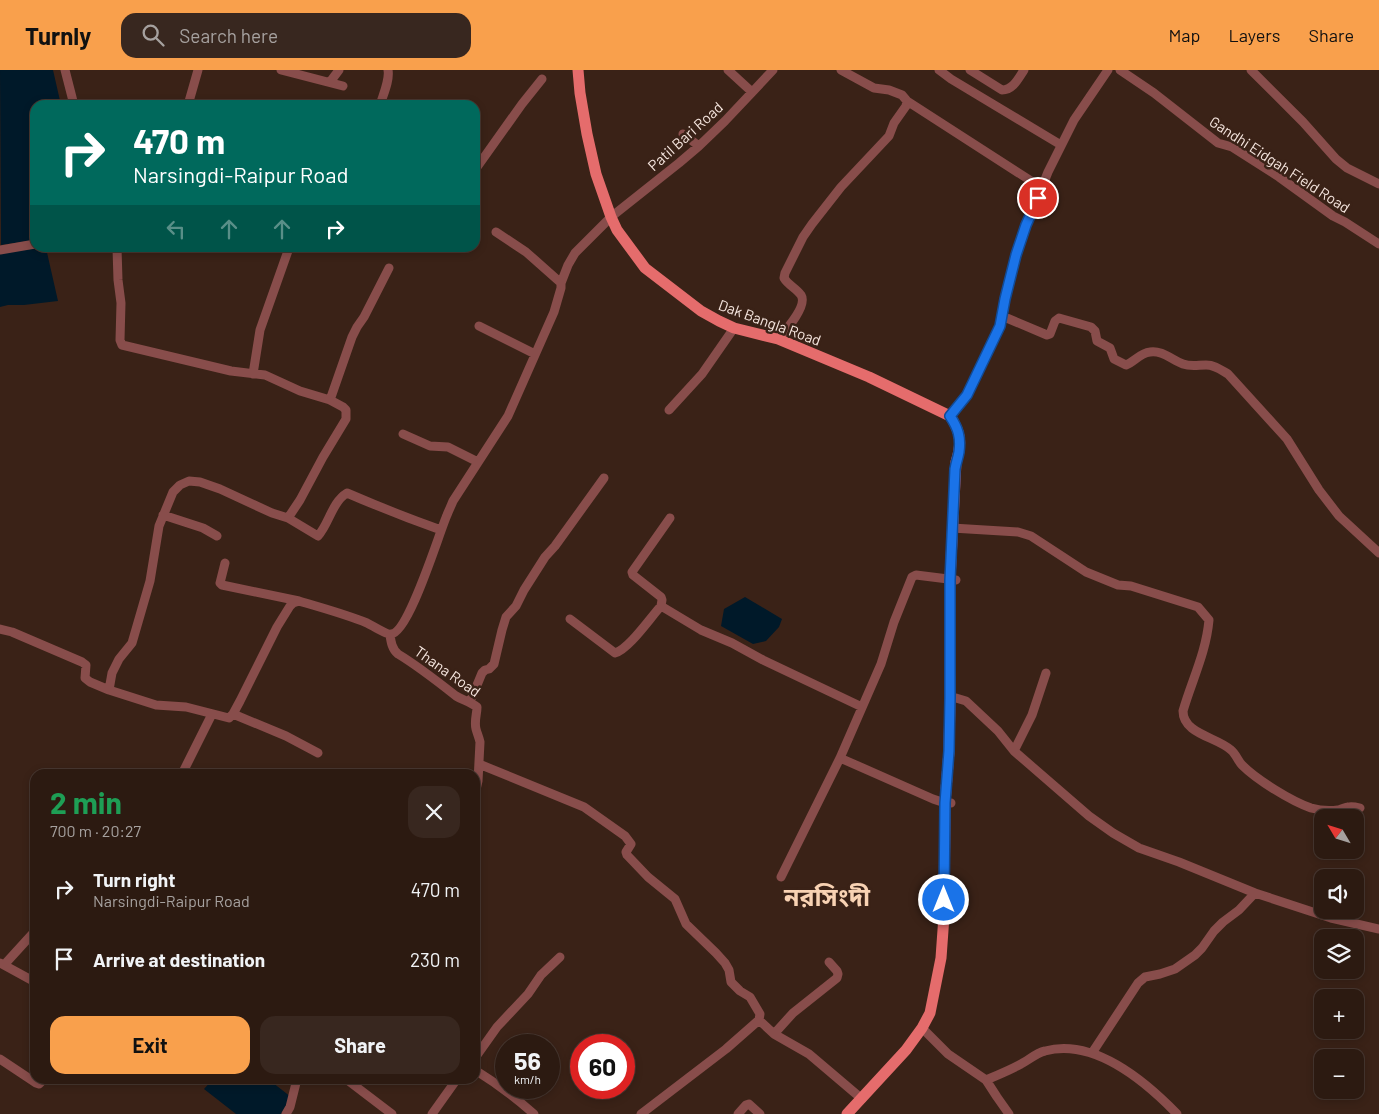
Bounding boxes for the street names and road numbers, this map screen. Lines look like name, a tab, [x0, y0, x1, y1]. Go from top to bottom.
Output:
street label: Patil Bari Road	[644, 98, 726, 174]
street label: Gandhi Eidgah Field Road	[1206, 112, 1354, 216]
street label: Dak Bangla Road	[716, 295, 824, 349]
street label: Thana Road	[412, 642, 484, 700]

